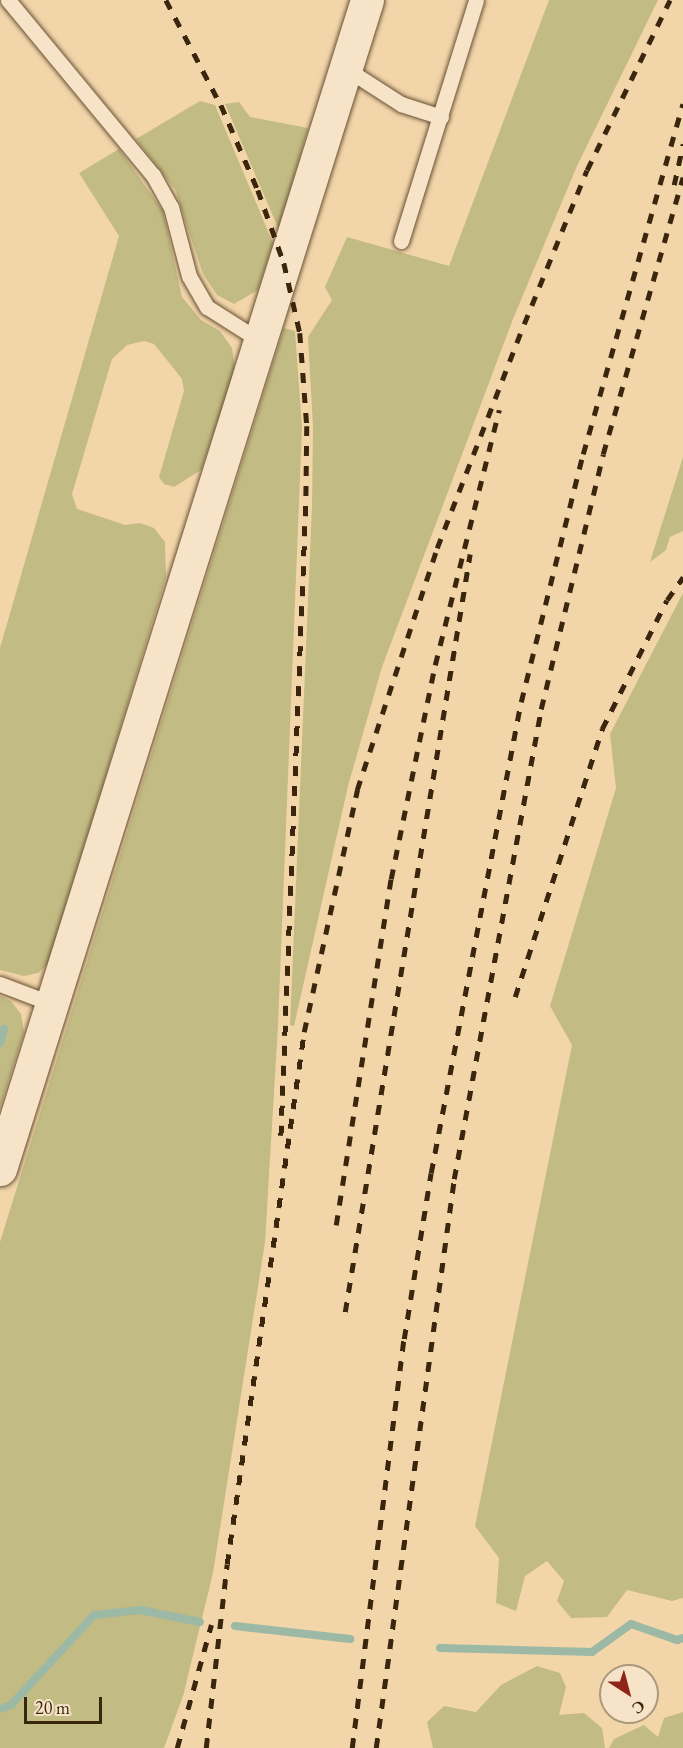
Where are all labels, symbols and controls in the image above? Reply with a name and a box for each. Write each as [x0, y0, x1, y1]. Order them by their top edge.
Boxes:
north arrow [599, 1664, 659, 1724]
scale bar [27, 1685, 105, 1723]
text: 20 m [35, 1696, 70, 1719]
text: С [628, 1696, 649, 1719]

